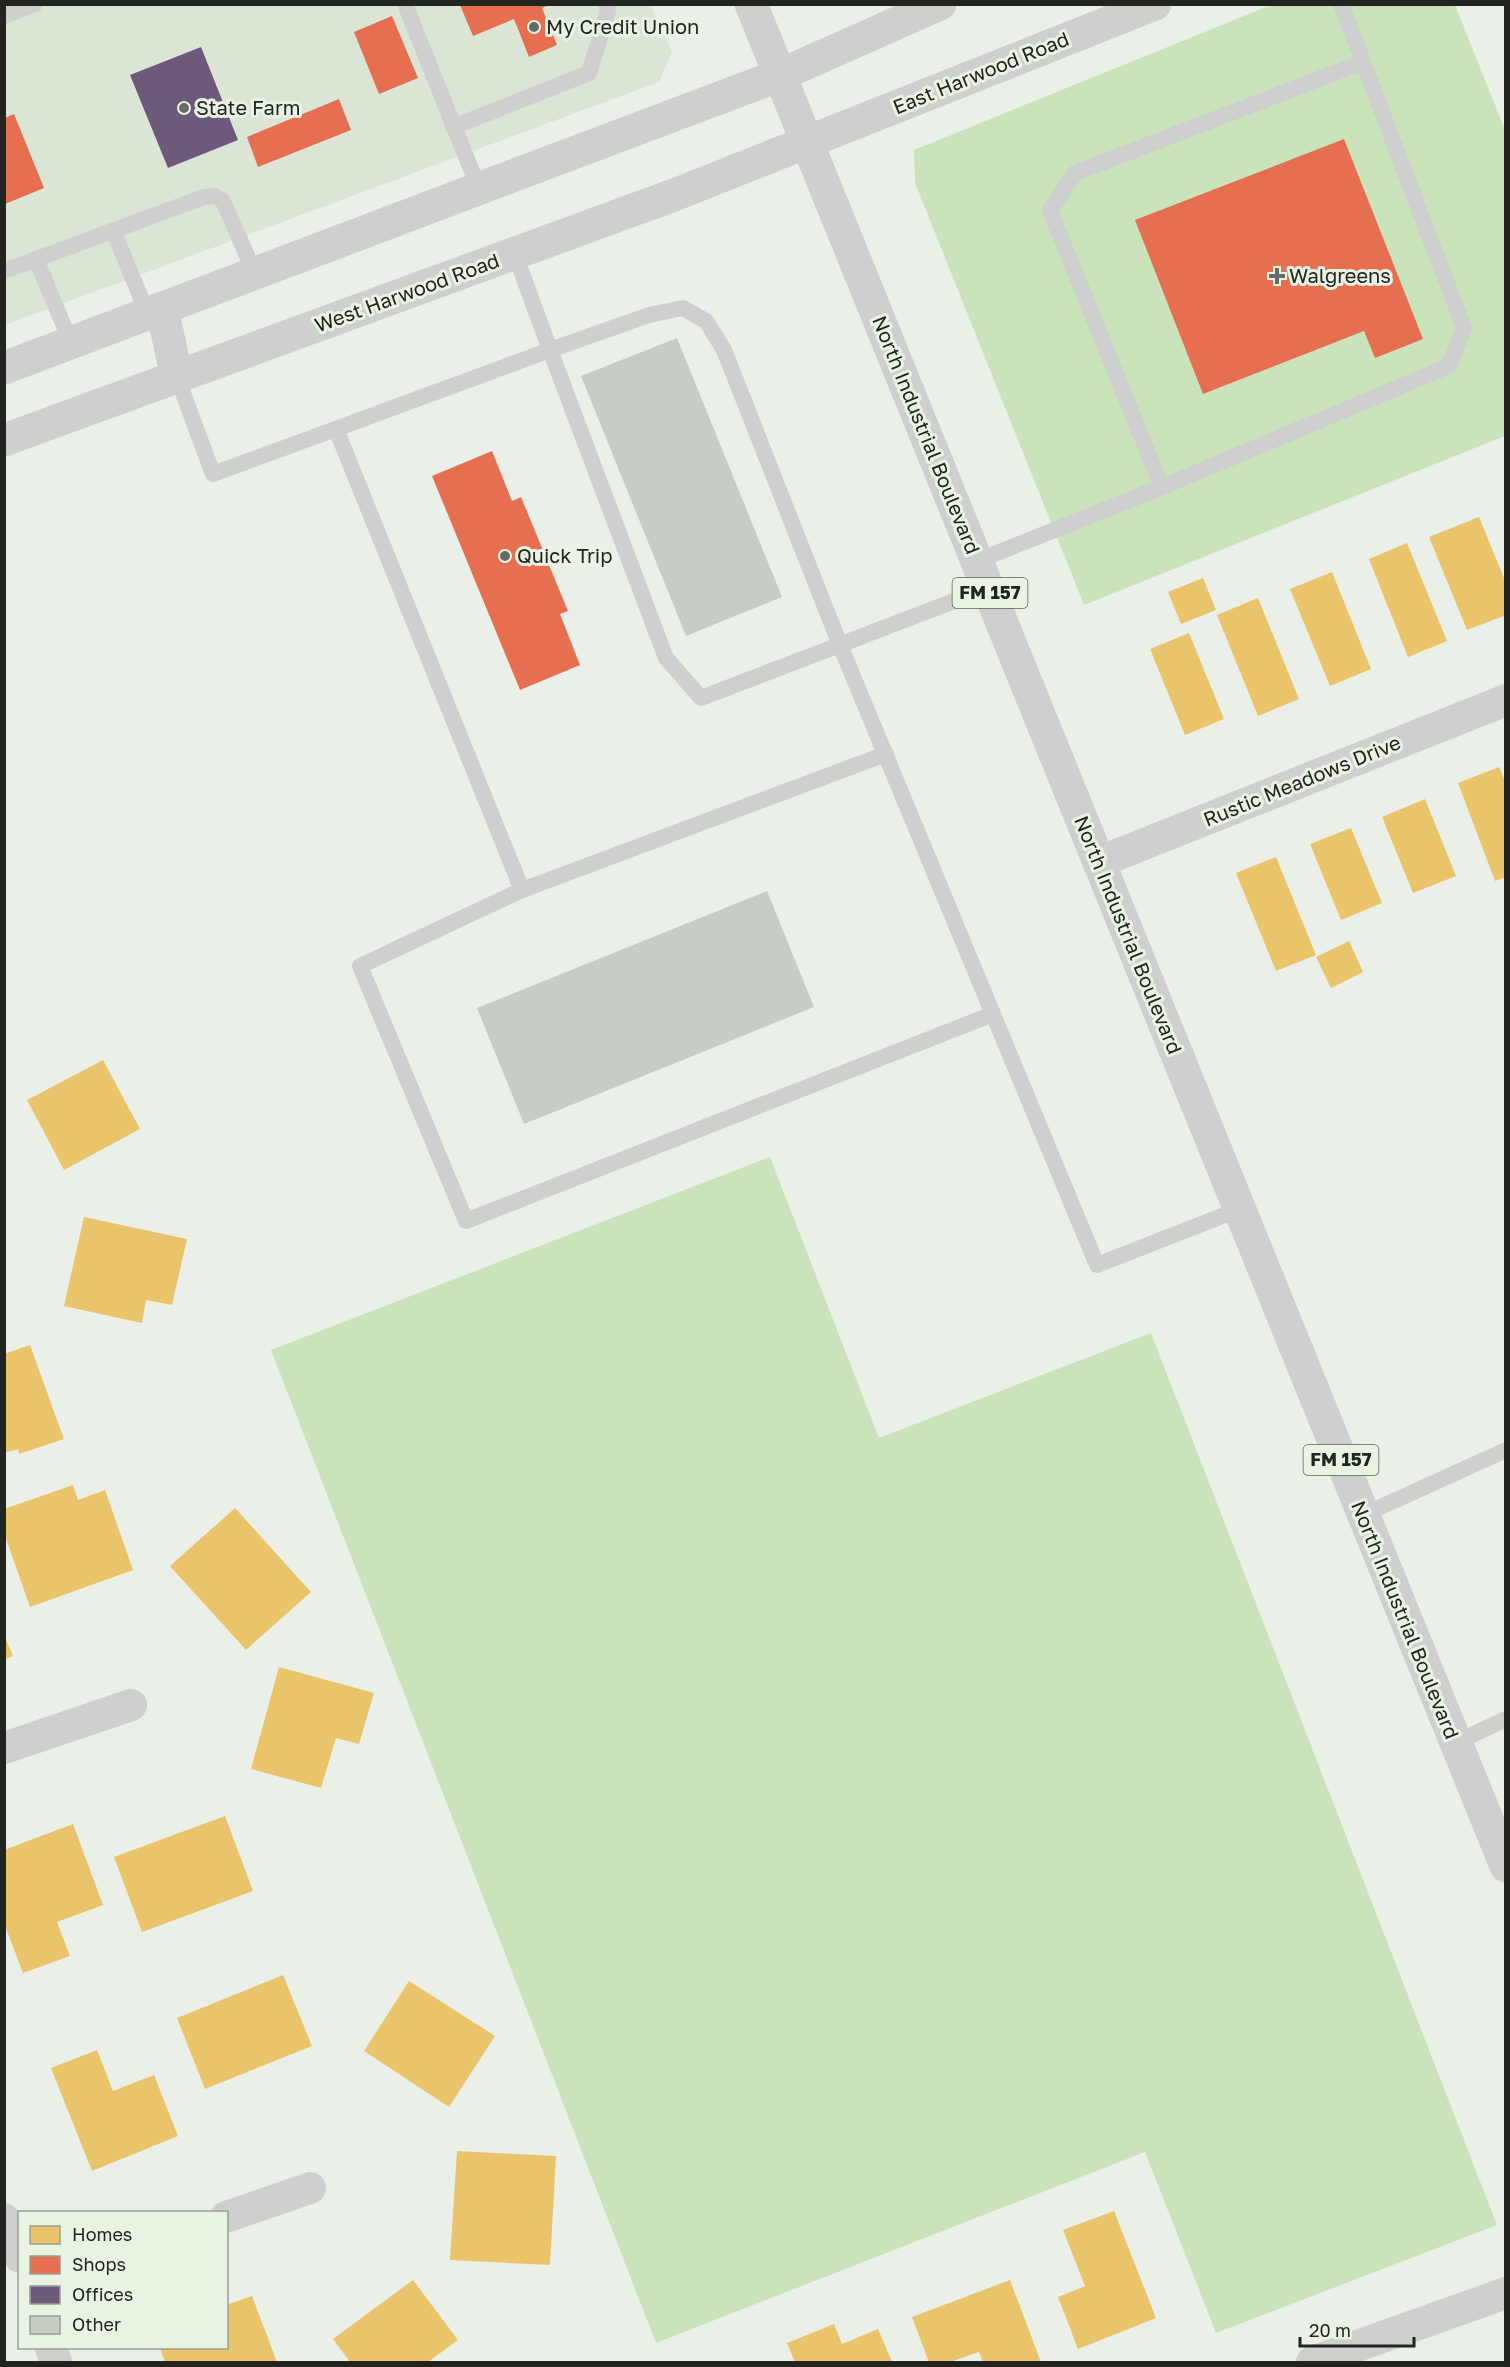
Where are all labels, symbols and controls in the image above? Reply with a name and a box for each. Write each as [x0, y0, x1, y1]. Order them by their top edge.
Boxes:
place label: My Credit Union [546, 14, 699, 38]
marker: My Credit Union [527, 20, 541, 34]
street label: East Harwood Road [889, 26, 1072, 118]
place label: State Farm [196, 95, 300, 119]
marker: State Farm [177, 101, 191, 115]
street label: West Harwood Road [311, 248, 502, 337]
place label: Walgreens [1289, 263, 1391, 287]
marker: Walgreens [1270, 269, 1284, 283]
street label: North Industrial Boulevard [868, 312, 986, 557]
place label: Quick Trip [517, 543, 613, 567]
marker: Quick Trip [498, 549, 512, 563]
road number: FM 157 [952, 578, 1028, 608]
street label: Rustic Meadows Drive [1199, 729, 1404, 831]
street label: North Industrial Boulevard [1070, 812, 1188, 1057]
road number: FM 157 [1304, 1445, 1378, 1475]
street label: North Industrial Boulevard [1347, 1497, 1465, 1742]
legend [18, 2211, 228, 2349]
text: Homes [72, 2223, 132, 2245]
text: Shops [72, 2253, 126, 2275]
text: Offices [72, 2283, 133, 2305]
scale bar [1300, 2310, 1414, 2348]
text: Other [72, 2313, 121, 2335]
text: 20 m [1309, 2319, 1351, 2341]

